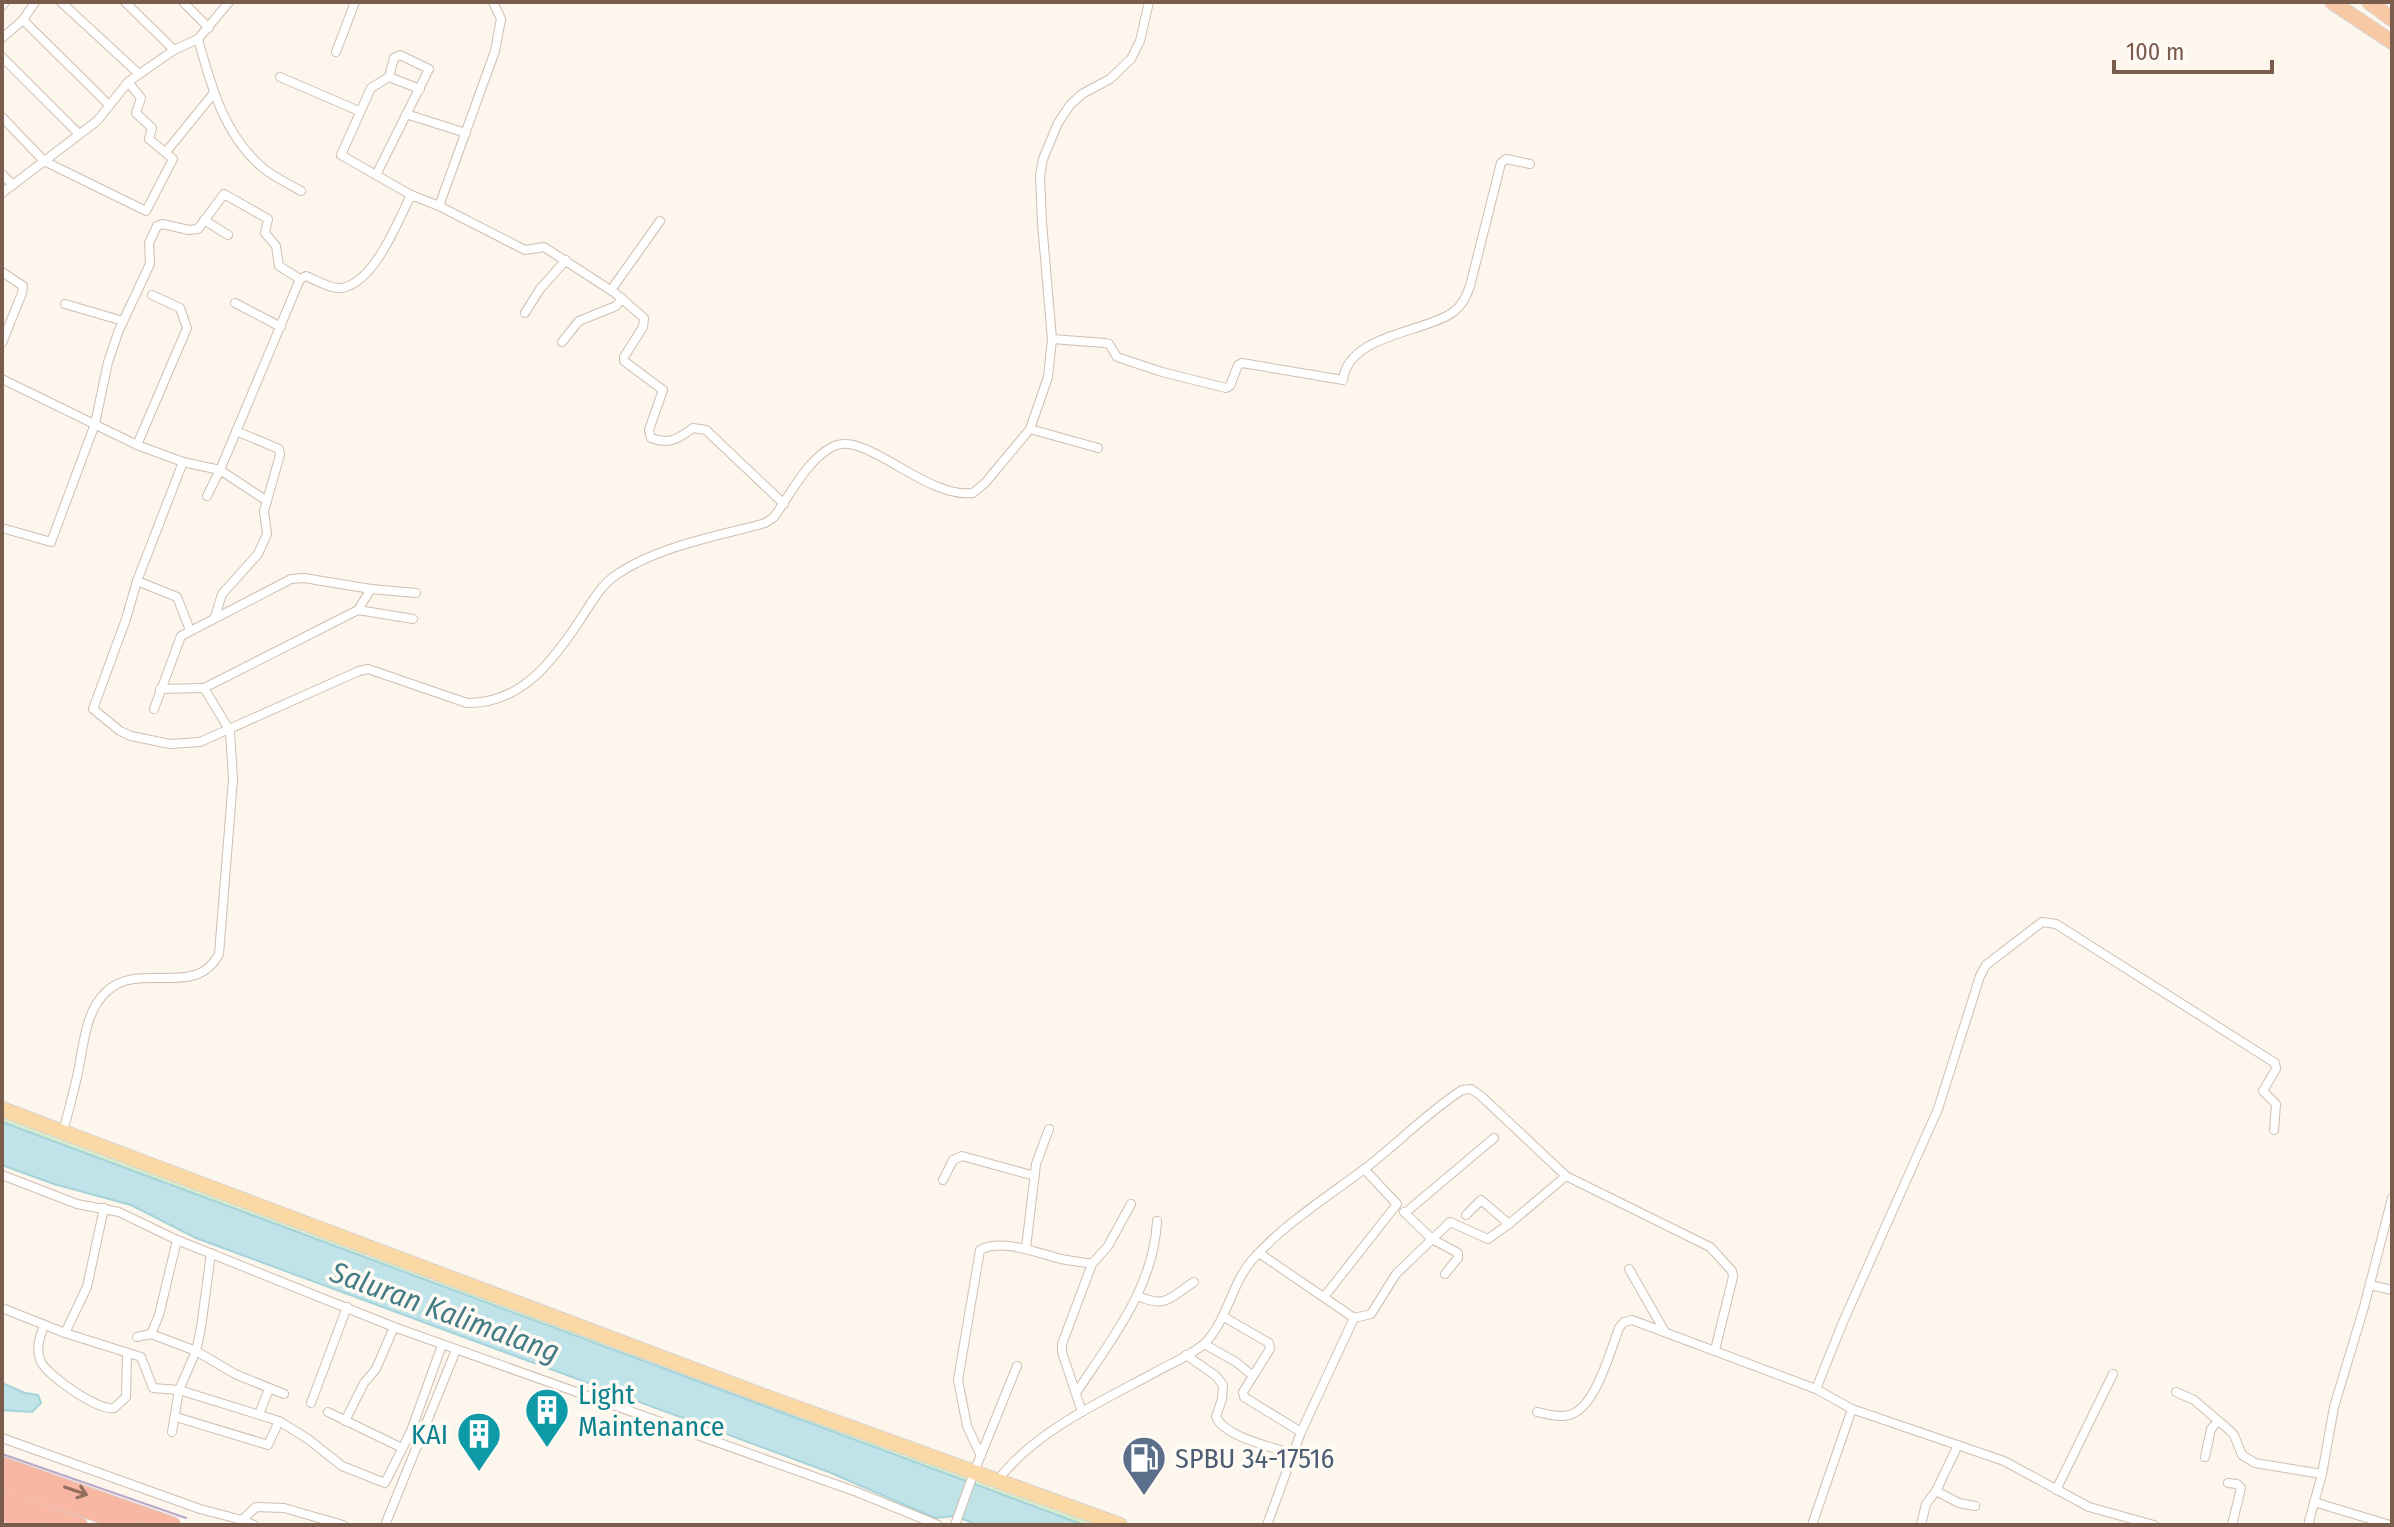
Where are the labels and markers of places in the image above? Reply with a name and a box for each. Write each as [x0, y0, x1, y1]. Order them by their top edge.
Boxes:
place label: Light Maintenance [578, 1378, 725, 1443]
building icon: Light Maintenance [523, 1386, 571, 1449]
building icon: KAI [455, 1410, 503, 1473]
place label: KAI [411, 1418, 448, 1451]
fuel station icon: SPBU 34-17516 [1120, 1434, 1168, 1497]
place label: SPBU 34-17516 [1175, 1442, 1334, 1475]

